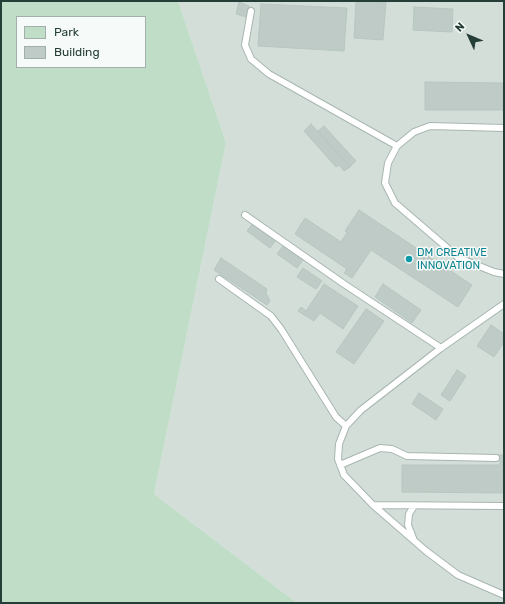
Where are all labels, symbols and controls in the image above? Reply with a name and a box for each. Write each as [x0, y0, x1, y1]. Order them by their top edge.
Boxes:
legend [16, 16, 146, 68]
north arrow [449, 16, 489, 56]
text: N [453, 20, 467, 35]
text: Park [54, 25, 79, 39]
text: Building [54, 45, 100, 59]
place label: DM CREATIVE INNOVATION [417, 246, 487, 272]
marker: DM CREATIVE INNOVATION [404, 254, 414, 264]

